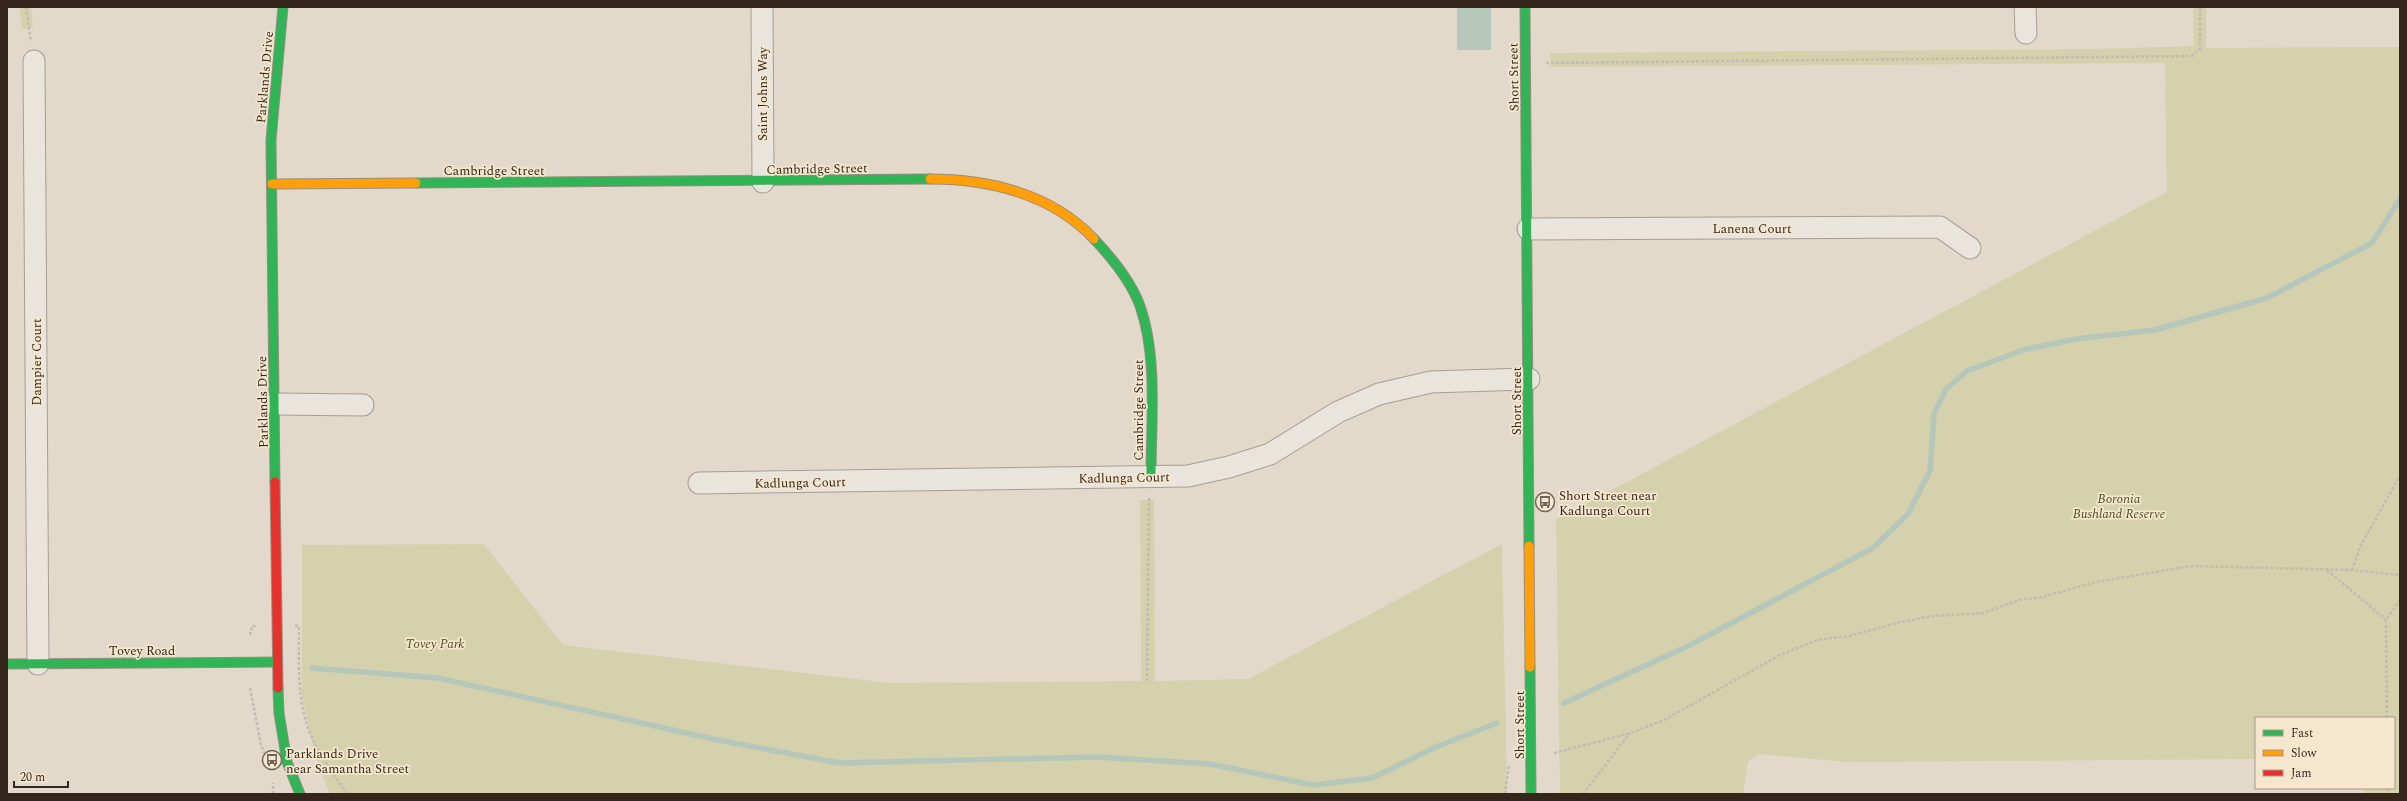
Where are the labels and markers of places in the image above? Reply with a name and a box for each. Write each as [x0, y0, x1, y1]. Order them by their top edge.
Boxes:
place label: Short Street near Kadlunga Court [1559, 486, 1656, 521]
bus stop icon: Short Street near Kadlunga Court [1534, 491, 1556, 513]
place label: Parklands Drive near Samantha Street [286, 744, 409, 779]
bus stop icon: Parklands Drive near Samantha Street [261, 749, 283, 771]

